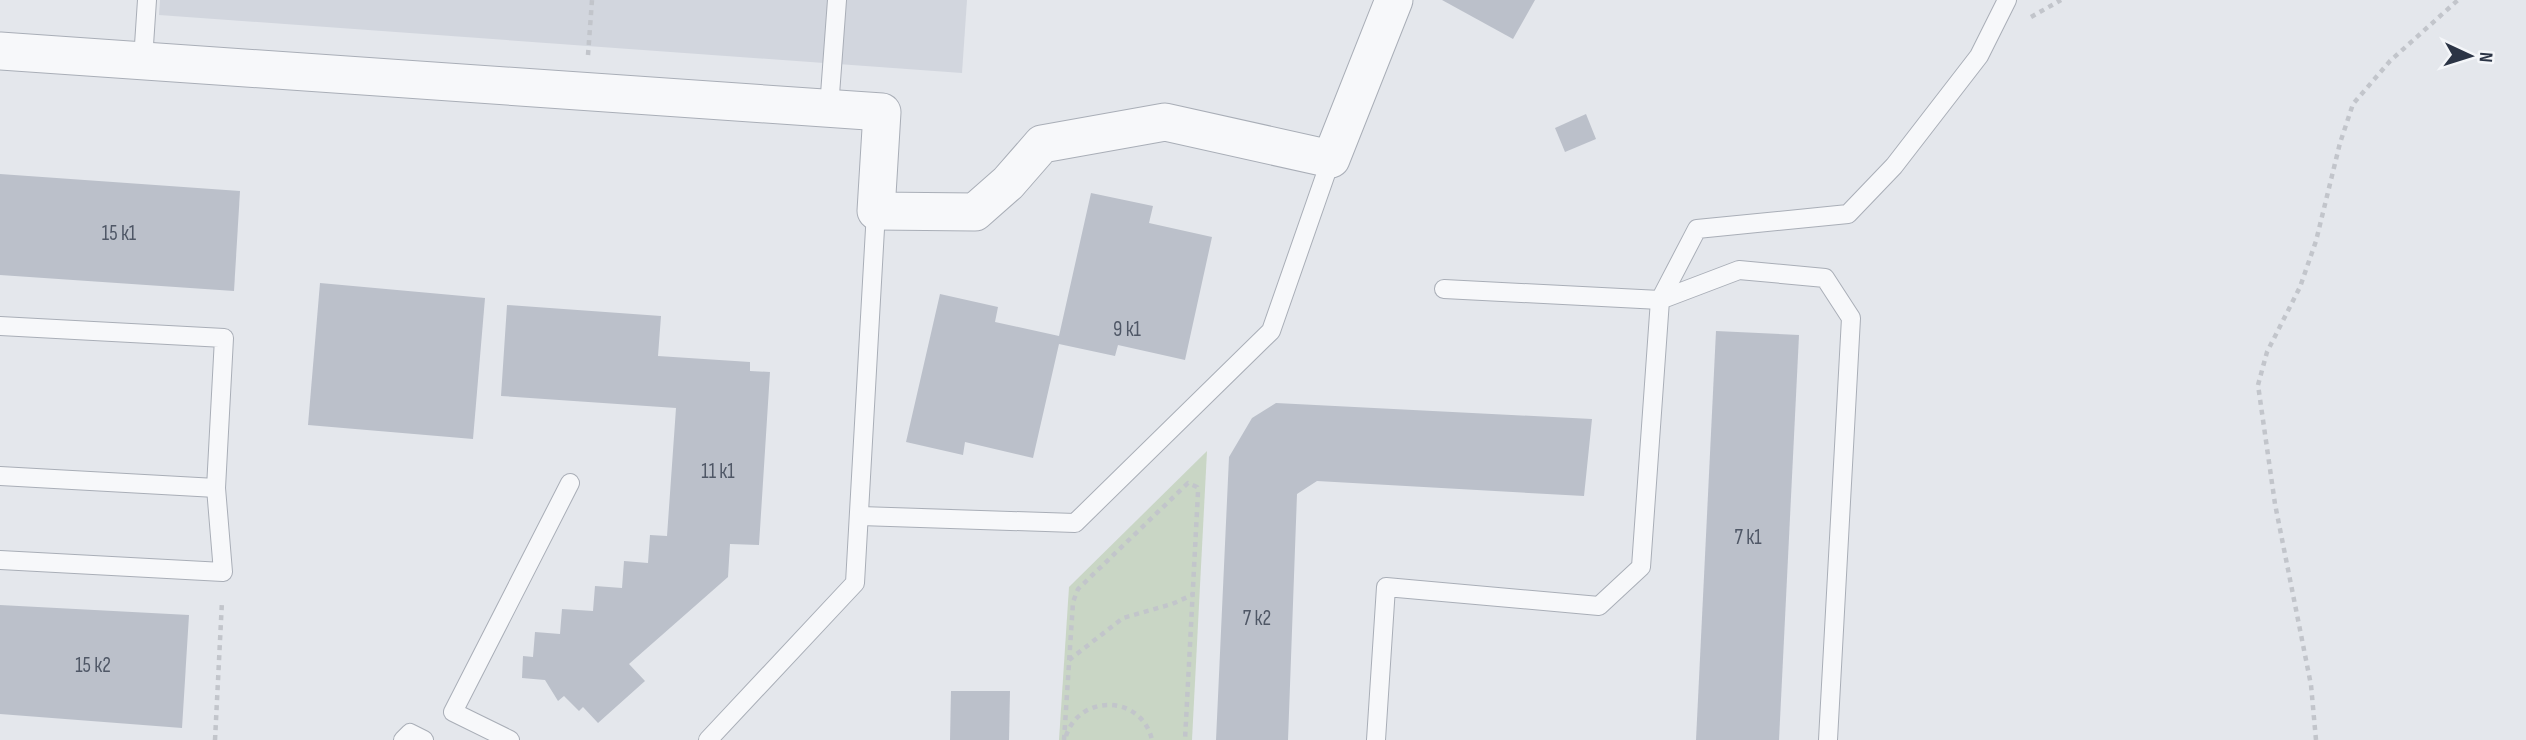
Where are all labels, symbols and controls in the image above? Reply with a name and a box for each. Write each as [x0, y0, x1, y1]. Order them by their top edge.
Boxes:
north arrow [2435, 21, 2505, 91]
text: N [2474, 51, 2497, 63]
house number: 15 к1 [102, 221, 137, 246]
house number: 9 к1 [1113, 317, 1142, 342]
house number: 11 к1 [701, 459, 735, 484]
house number: 7 к1 [1734, 525, 1762, 550]
house number: 7 к2 [1243, 606, 1271, 631]
house number: 15 к2 [75, 653, 111, 678]

